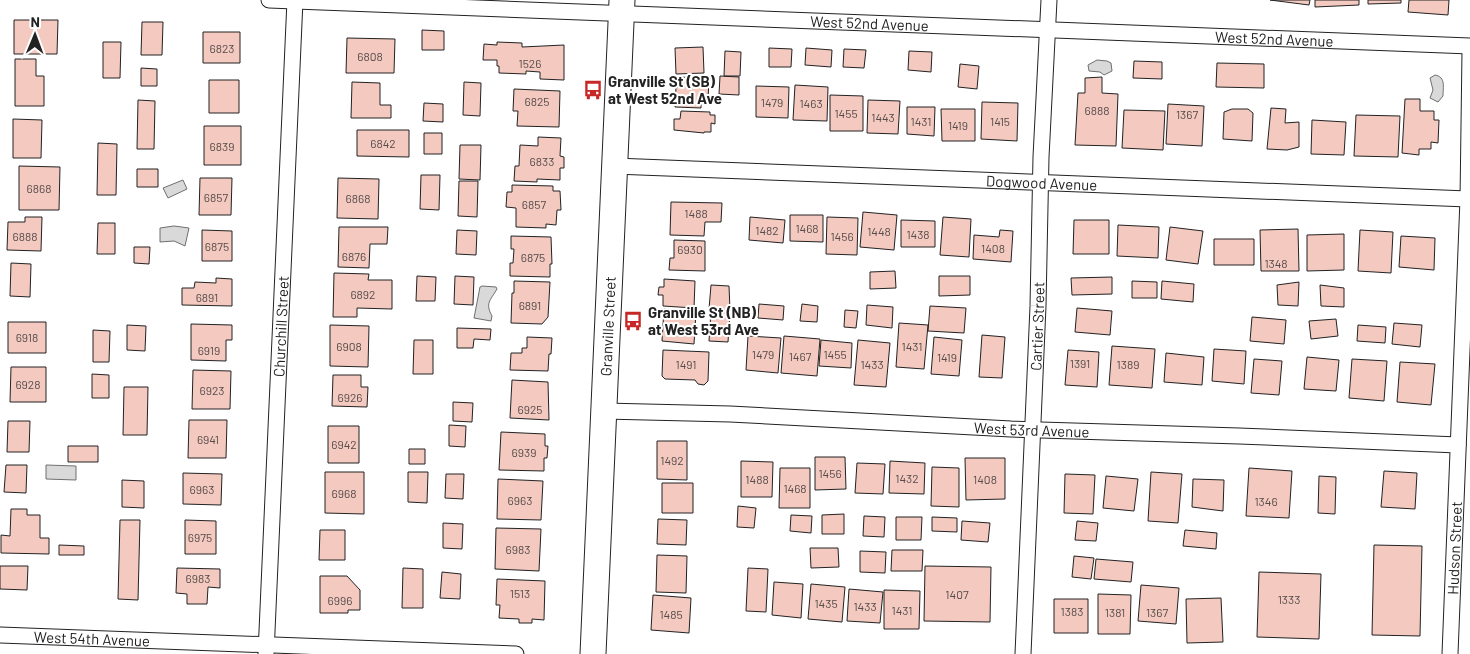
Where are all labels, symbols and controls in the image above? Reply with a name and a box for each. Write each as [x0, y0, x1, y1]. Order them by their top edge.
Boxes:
north arrow [10, 10, 60, 60]
street label: West 52nd Avenue [810, 12, 929, 34]
text: N [30, 13, 40, 30]
street label: West 52nd Avenue [1215, 27, 1334, 50]
house number: 6823 [210, 41, 234, 55]
house number: 6808 [357, 49, 383, 63]
house number: 1526 [519, 56, 541, 70]
place label: Granville St (SB) at West 52nd Ave [608, 72, 722, 107]
bus stop icon: Granville St (SB) at West 52nd Ave [582, 79, 604, 101]
house number: 6825 [524, 94, 550, 108]
house number: 1479 [761, 95, 783, 109]
house number: 1463 [799, 96, 823, 110]
house number: 6888 [1085, 103, 1109, 117]
house number: 1455 [834, 106, 858, 120]
house number: 1367 [1176, 107, 1198, 121]
house number: 1443 [871, 110, 895, 124]
house number: 1431 [910, 114, 932, 128]
house number: 1415 [990, 114, 1010, 128]
house number: 1419 [948, 118, 968, 132]
house number: 6842 [370, 136, 396, 150]
house number: 6839 [210, 139, 234, 153]
house number: 6833 [530, 154, 554, 168]
street label: Dogwood Avenue [986, 171, 1098, 194]
house number: 6868 [27, 181, 51, 195]
house number: 6857 [204, 190, 228, 204]
house number: 6868 [346, 191, 370, 205]
house number: 6857 [522, 197, 546, 211]
house number: 1488 [684, 206, 708, 220]
house number: 1468 [795, 221, 819, 235]
house number: 1482 [755, 223, 779, 237]
house number: 1448 [867, 224, 891, 238]
house number: 1438 [906, 227, 930, 241]
house number: 6888 [13, 229, 37, 243]
house number: 1456 [830, 229, 854, 243]
house number: 6875 [205, 239, 229, 253]
house number: 1408 [981, 241, 1005, 255]
house number: 6930 [677, 242, 703, 256]
house number: 6876 [342, 249, 366, 263]
house number: 6875 [521, 250, 545, 264]
house number: 1348 [1264, 256, 1288, 270]
street label: Churchill Street [269, 275, 292, 377]
street label: Granville Street [596, 276, 619, 377]
street label: Cartier Street [1026, 282, 1047, 371]
house number: 6892 [350, 287, 376, 301]
house number: 6891 [196, 290, 218, 304]
house number: 6891 [519, 298, 541, 312]
place label: Granville St (NB) at West 53rd Ave [648, 303, 759, 338]
bus stop icon: Granville St (NB) at West 53rd Ave [622, 310, 644, 332]
house number: 6918 [16, 330, 38, 344]
house number: 6908 [336, 339, 362, 353]
house number: 1431 [901, 339, 923, 353]
house number: 6919 [198, 343, 220, 357]
house number: 1479 [752, 347, 774, 361]
house number: 1455 [823, 347, 847, 361]
house number: 1467 [789, 349, 812, 363]
house number: 1419 [937, 350, 957, 364]
house number: 1391 [1070, 356, 1090, 370]
house number: 1491 [675, 357, 697, 371]
house number: 1433 [860, 357, 884, 371]
house number: 1389 [1117, 357, 1139, 371]
house number: 6928 [15, 377, 41, 391]
house number: 6923 [200, 383, 224, 397]
house number: 6926 [337, 390, 363, 404]
house number: 6925 [517, 402, 543, 416]
street label: West 53rd Avenue [973, 418, 1090, 440]
house number: 6941 [197, 432, 219, 446]
house number: 6942 [331, 437, 357, 451]
house number: 6939 [512, 445, 536, 459]
house number: 1492 [660, 453, 684, 467]
house number: 1456 [818, 466, 842, 480]
house number: 1432 [895, 471, 919, 485]
house number: 1488 [745, 472, 769, 486]
house number: 1408 [973, 472, 997, 486]
house number: 1468 [783, 481, 807, 495]
house number: 6963 [190, 482, 214, 496]
house number: 6968 [332, 486, 356, 500]
house number: 6963 [508, 493, 532, 507]
house number: 1346 [1254, 494, 1278, 508]
street label: Hudson Street [1443, 501, 1465, 595]
house number: 6975 [188, 530, 212, 544]
house number: 6983 [506, 542, 530, 556]
house number: 6983 [186, 571, 210, 585]
house number: 1513 [510, 586, 530, 600]
house number: 1407 [945, 587, 969, 601]
house number: 1333 [1278, 592, 1300, 606]
house number: 6996 [328, 593, 352, 607]
house number: 1435 [814, 596, 838, 610]
house number: 1433 [853, 599, 877, 613]
house number: 1431 [891, 603, 913, 617]
house number: 1383 [1061, 604, 1083, 618]
house number: 1381 [1105, 605, 1125, 619]
house number: 1367 [1146, 605, 1168, 619]
house number: 1485 [659, 607, 683, 621]
street label: West 54th Avenue [34, 627, 150, 650]

